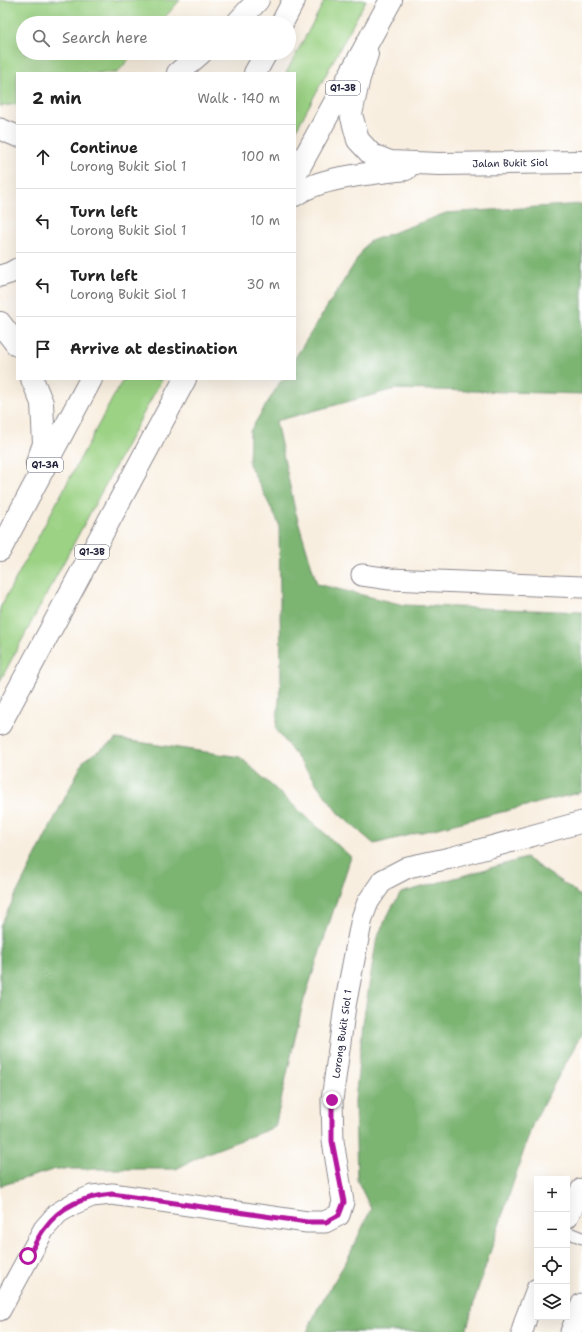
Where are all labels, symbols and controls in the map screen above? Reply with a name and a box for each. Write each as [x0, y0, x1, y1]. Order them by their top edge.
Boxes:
search box [16, 16, 296, 60]
icon: search [30, 27, 52, 49]
text: Search here [62, 28, 148, 48]
road number: Q1-3B [326, 81, 360, 95]
text: 2 min [32, 87, 82, 109]
text: Walk · 140 m [197, 90, 280, 107]
text: Continue [70, 138, 138, 158]
icon: ahead [32, 146, 54, 168]
text: 100 m [241, 148, 280, 165]
street label: Jalan Bukit Siol [472, 156, 548, 170]
text: Lorong Bukit Siol 1 [70, 158, 186, 175]
text: Turn left [70, 202, 138, 222]
icon: left [32, 210, 54, 232]
text: 10 m [250, 212, 280, 229]
text: Lorong Bukit Siol 1 [70, 222, 186, 239]
text: Turn left [70, 266, 138, 286]
icon: left [32, 274, 54, 296]
text: 30 m [246, 276, 280, 293]
text: Lorong Bukit Siol 1 [70, 286, 186, 303]
icon: arrive [32, 338, 54, 360]
text: Arrive at destination [70, 339, 238, 359]
road number: Q1-3A [27, 458, 63, 472]
road number: Q1-3B [75, 545, 109, 559]
street label: Lorong Bukit Siol 1 [329, 989, 355, 1079]
route end [323, 1091, 341, 1109]
map controls [534, 1176, 570, 1320]
button: + [534, 1176, 570, 1212]
button: − [534, 1212, 570, 1248]
route start [19, 1247, 37, 1265]
button: locate [534, 1248, 570, 1284]
button: layers [534, 1284, 570, 1320]

